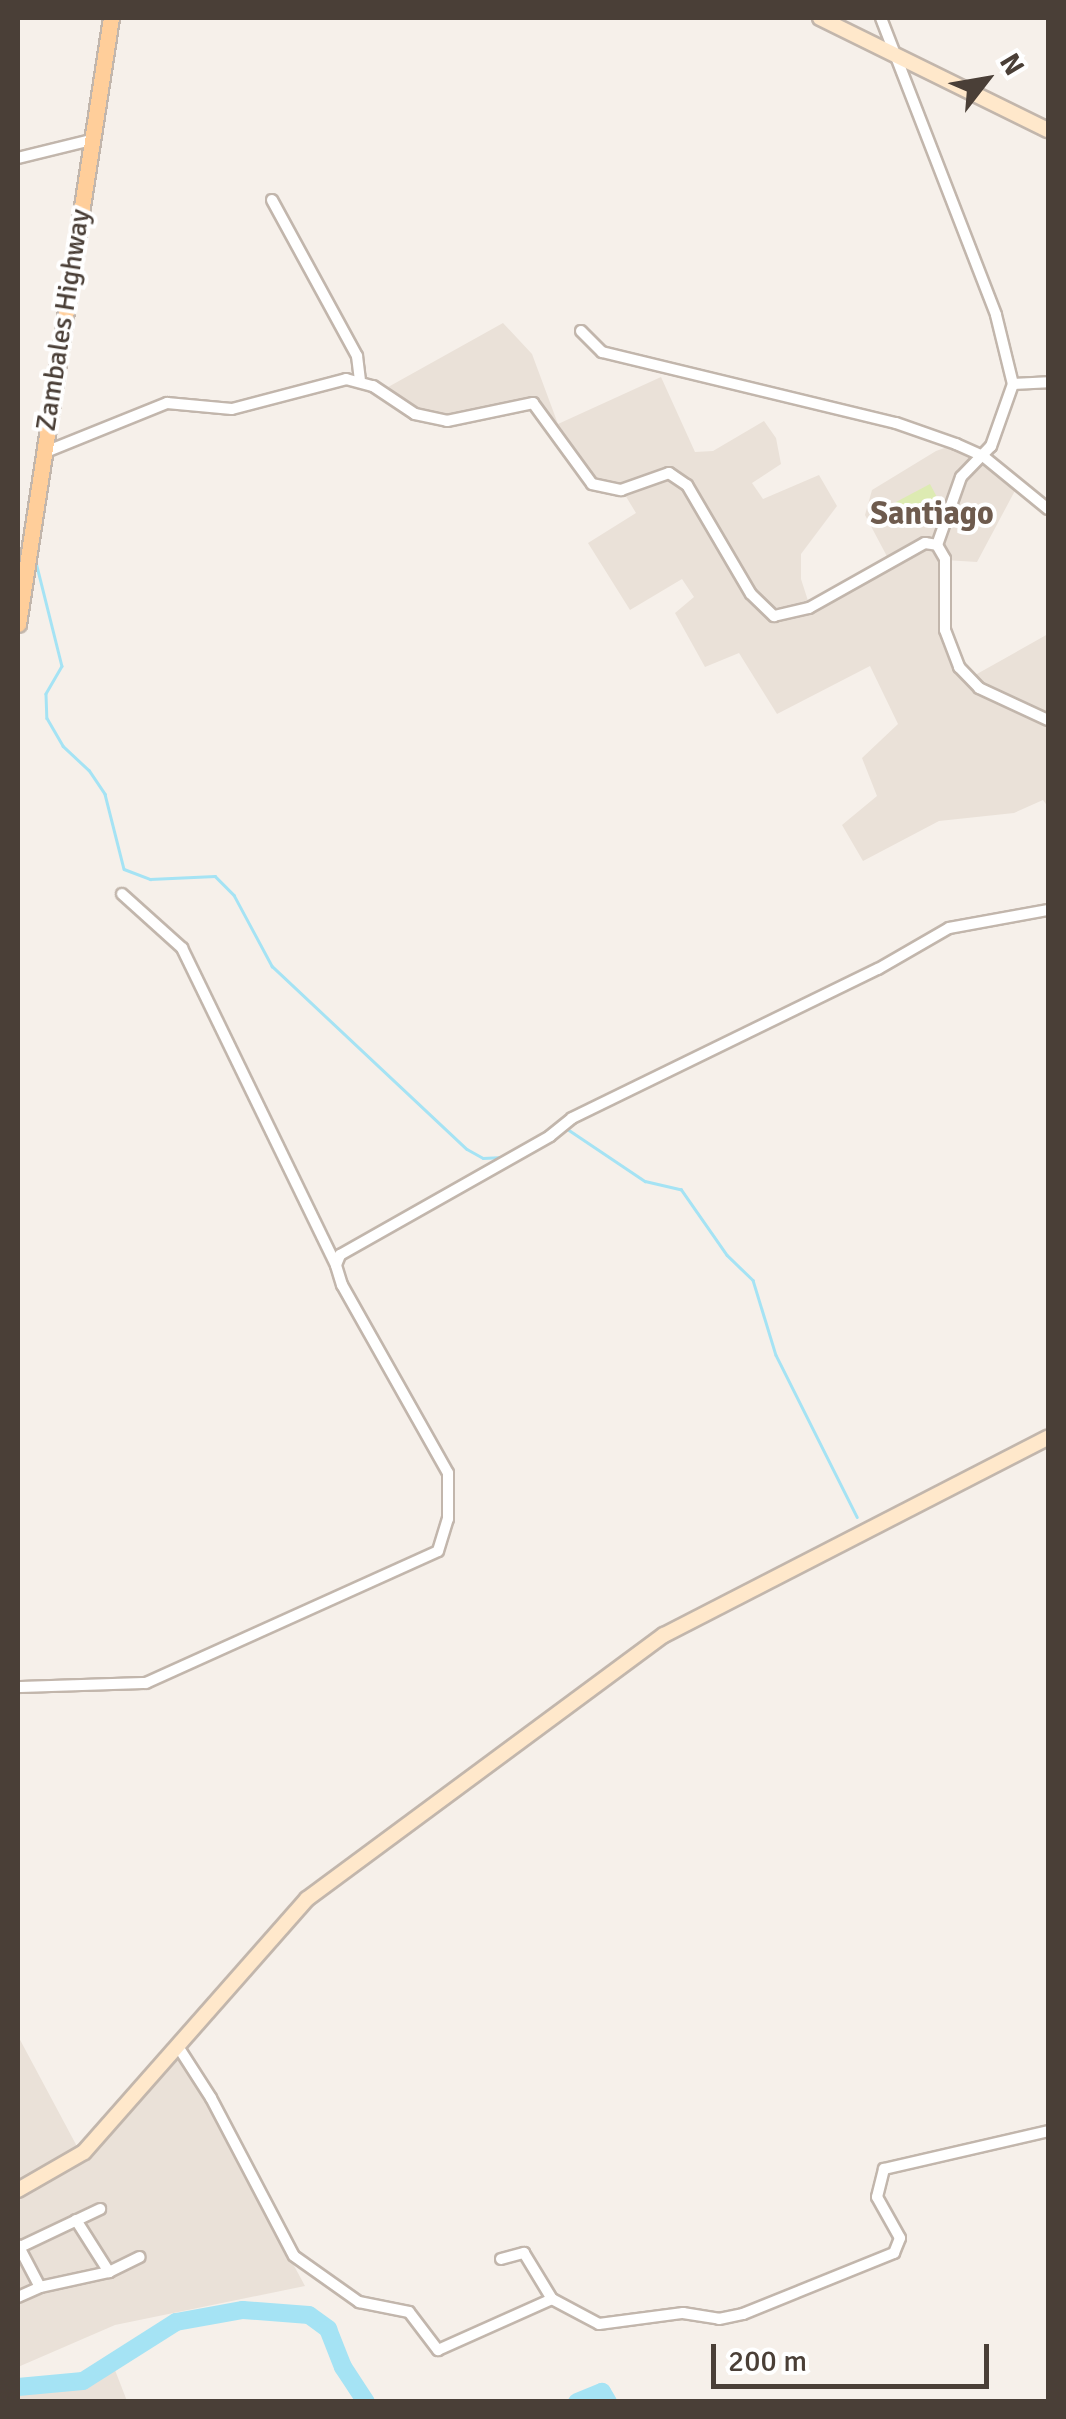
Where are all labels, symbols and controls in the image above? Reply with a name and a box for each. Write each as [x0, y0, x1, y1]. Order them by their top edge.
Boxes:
north arrow [936, 30, 1036, 130]
text: N [992, 47, 1031, 82]
street label: Zambales Highway [29, 207, 97, 433]
district label: Santiago [870, 495, 994, 533]
scale bar [716, 2324, 994, 2386]
text: 200 m [728, 2343, 807, 2380]

